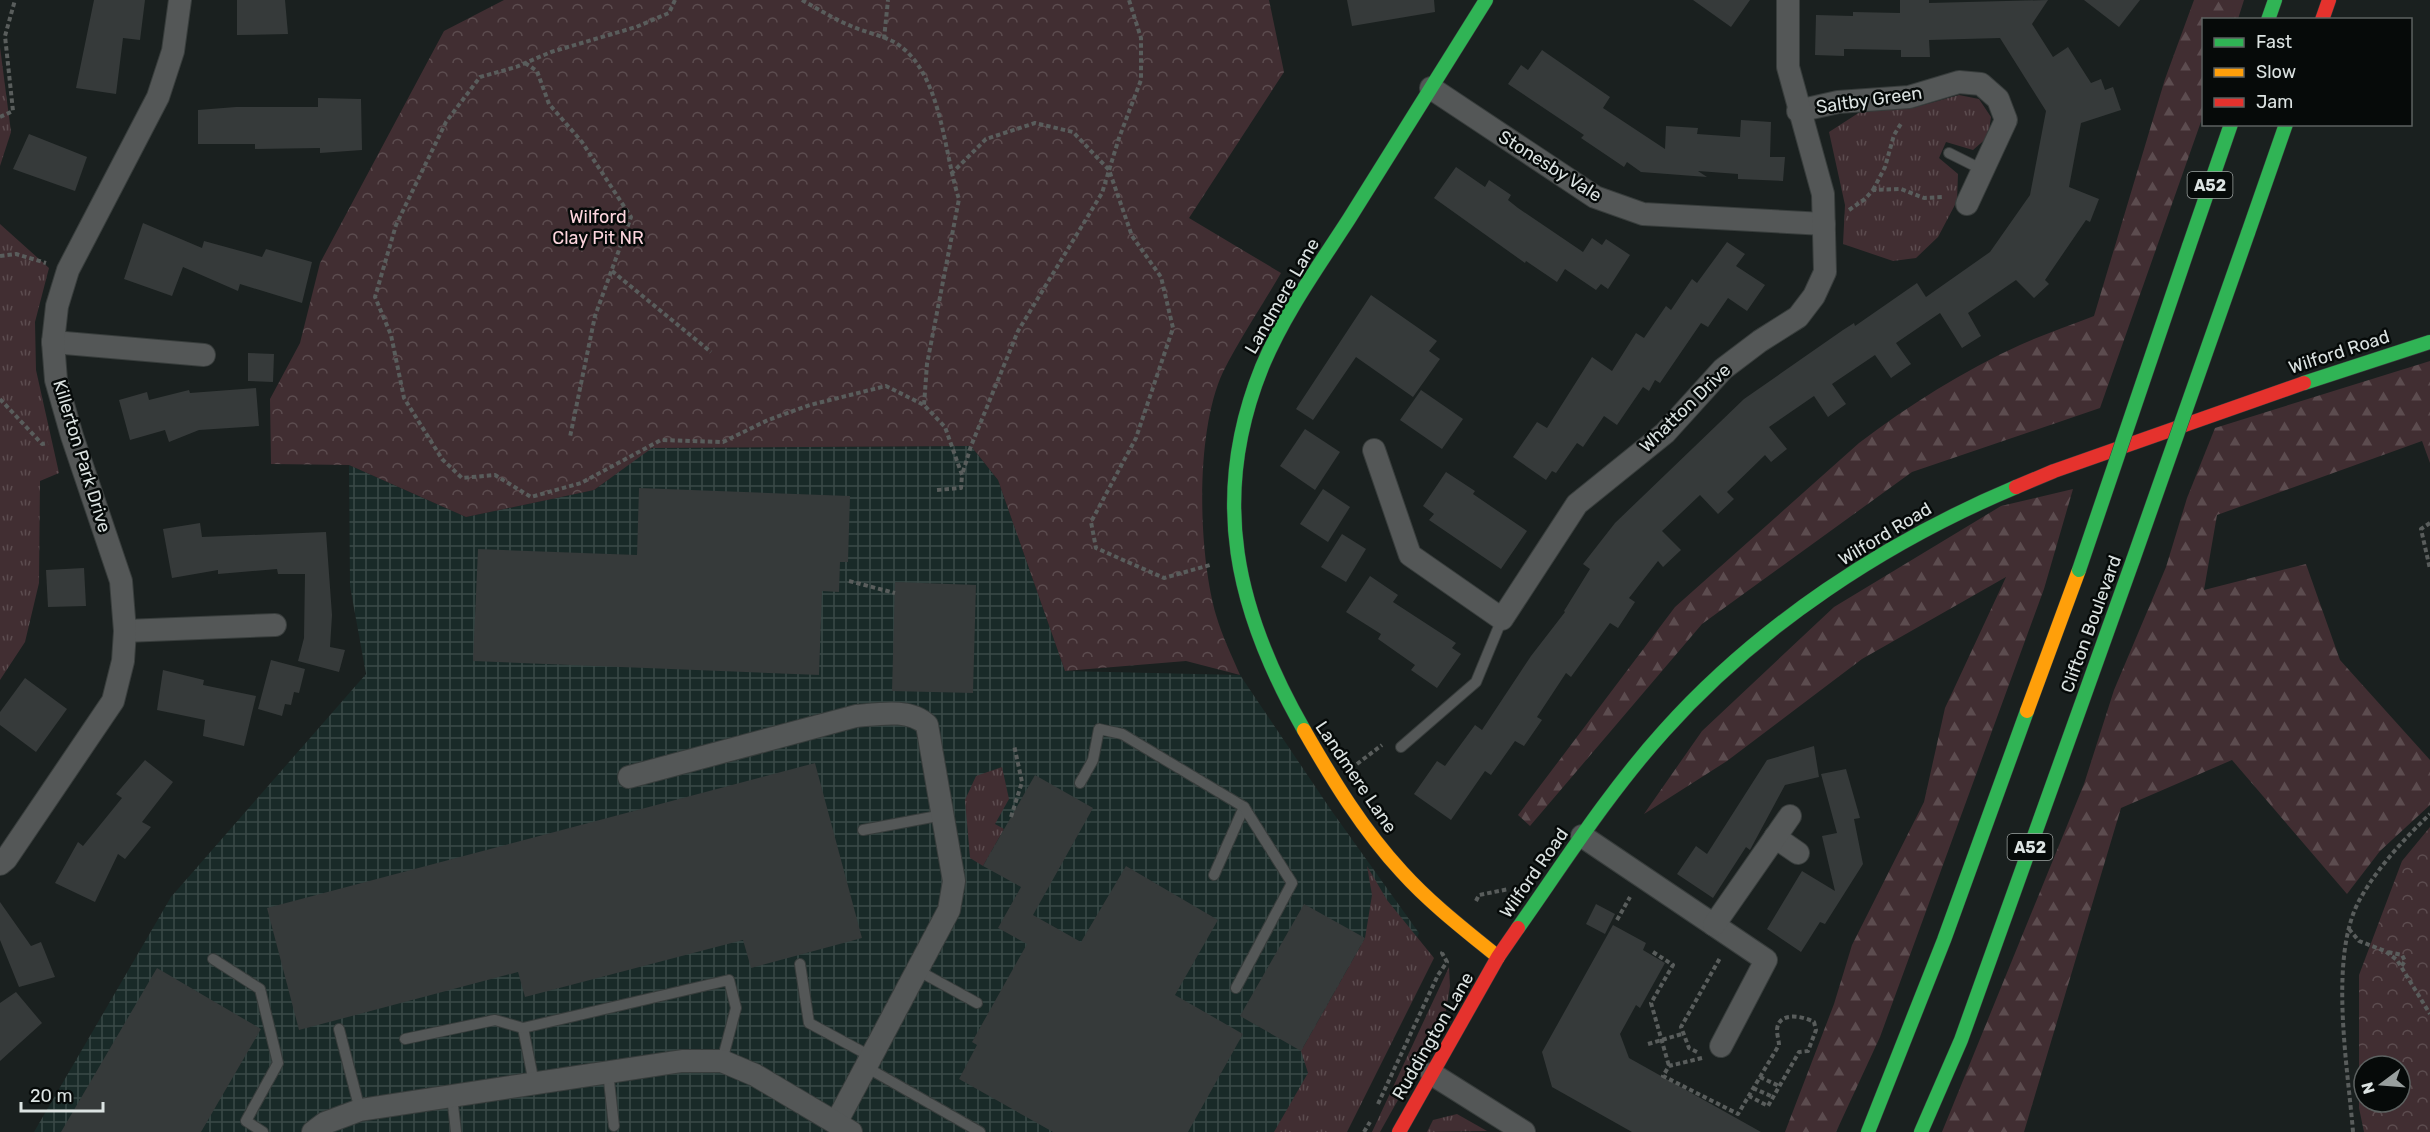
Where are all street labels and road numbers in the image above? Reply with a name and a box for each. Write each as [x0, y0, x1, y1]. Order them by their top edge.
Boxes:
street label: Saltby Green [1815, 82, 1923, 118]
street label: Stonesby Vale [1494, 126, 1606, 206]
road number: A52 [2188, 172, 2232, 198]
street label: Landmere Lane [1240, 234, 1324, 358]
street label: Wilford Road [2286, 325, 2392, 379]
street label: Whatton Drive [1635, 359, 1735, 457]
street label: Killerton Park Drive [48, 377, 116, 535]
street label: Wilford Road [1834, 498, 1936, 570]
street label: Clifton Boulevard [2056, 552, 2126, 696]
street label: Landmere Lane [1311, 717, 1401, 837]
street label: Wilford Road [1495, 824, 1573, 922]
road number: A52 [2008, 834, 2052, 860]
street label: Ruddington Lane [1388, 968, 1478, 1104]

